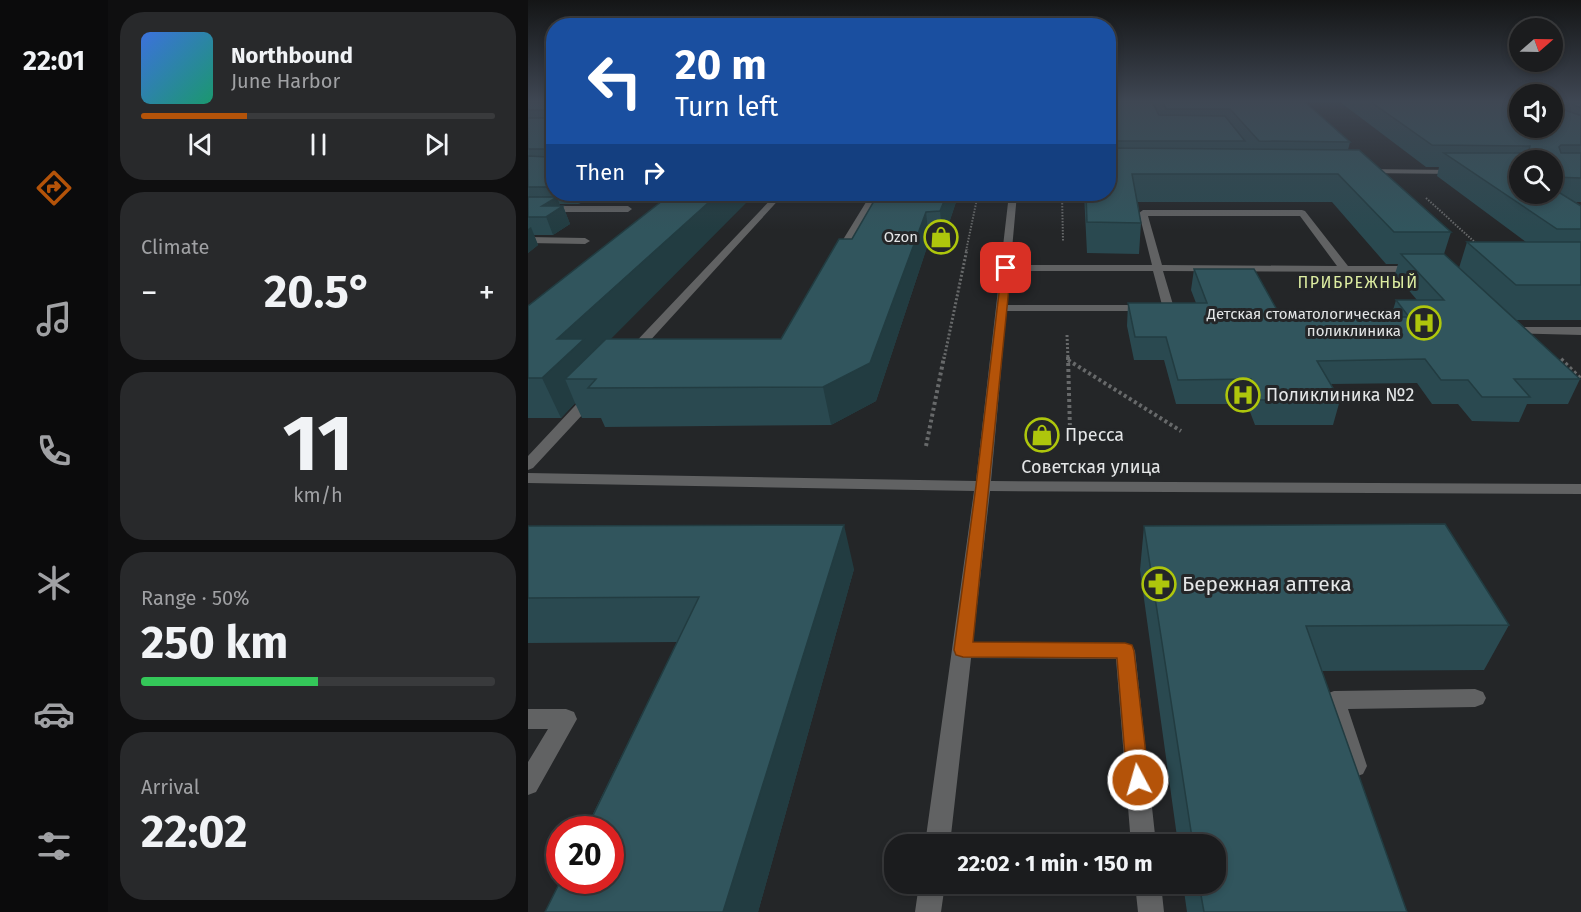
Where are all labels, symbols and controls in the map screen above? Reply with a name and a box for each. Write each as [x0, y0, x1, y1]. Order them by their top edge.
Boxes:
north arrow [1509, 18, 1563, 72]
map controls [1509, 18, 1563, 204]
text: 20 m [675, 40, 767, 90]
text: Northbound [231, 42, 353, 69]
icon: left [576, 42, 654, 120]
text: 22:01 [23, 45, 85, 77]
text: June Harbor [231, 69, 340, 93]
button: sound [1509, 84, 1563, 138]
text: Turn left [675, 91, 778, 123]
icon: previous [184, 128, 217, 161]
icon: pause [302, 128, 335, 161]
icon: next [420, 128, 453, 161]
button: search [1509, 150, 1563, 204]
icon: right [637, 156, 670, 189]
text: Then [576, 159, 625, 186]
icon: directions [33, 167, 75, 209]
shop icon: Ozon [923, 219, 959, 255]
place label: Ozon [884, 228, 918, 246]
text: Climate [141, 235, 209, 259]
pin [980, 242, 1031, 293]
icon: arrive [989, 251, 1022, 284]
text: 20.5° [264, 265, 372, 319]
text: − [141, 273, 158, 313]
text: + [479, 273, 495, 313]
district label: ПРИБРЕЖНЫЙ [1297, 273, 1419, 292]
icon: music [33, 298, 75, 340]
place label: Детская стоматологическая поликлиника [1206, 305, 1401, 340]
hospital icon: Детская стоматологическая поликлиника [1406, 305, 1442, 341]
hospital icon: Поликлиника №2 [1225, 377, 1261, 413]
place label: Поликлиника №2 [1266, 384, 1414, 406]
text: 11 [283, 397, 353, 491]
shop icon: Пресса [1024, 417, 1060, 453]
place label: Пресса [1065, 424, 1124, 446]
icon: phone [33, 430, 75, 472]
street label: Советская улица [1021, 456, 1161, 478]
text: km/h [293, 483, 343, 507]
icon: climate [33, 562, 75, 604]
pharmacy icon: Бережная аптека [1141, 566, 1177, 602]
place label: Бережная аптека [1182, 571, 1352, 597]
text: Range · 50% [141, 586, 250, 610]
text: 250 km [141, 616, 288, 670]
icon: car [33, 693, 75, 735]
position arrow [1106, 748, 1170, 812]
text: Arrival [141, 775, 200, 799]
text: 22:02 [141, 805, 247, 859]
speed limit sign: 20 [546, 816, 624, 894]
icon: filters [33, 825, 75, 867]
text: 22:02 · 1 min · 150 m [957, 850, 1153, 877]

